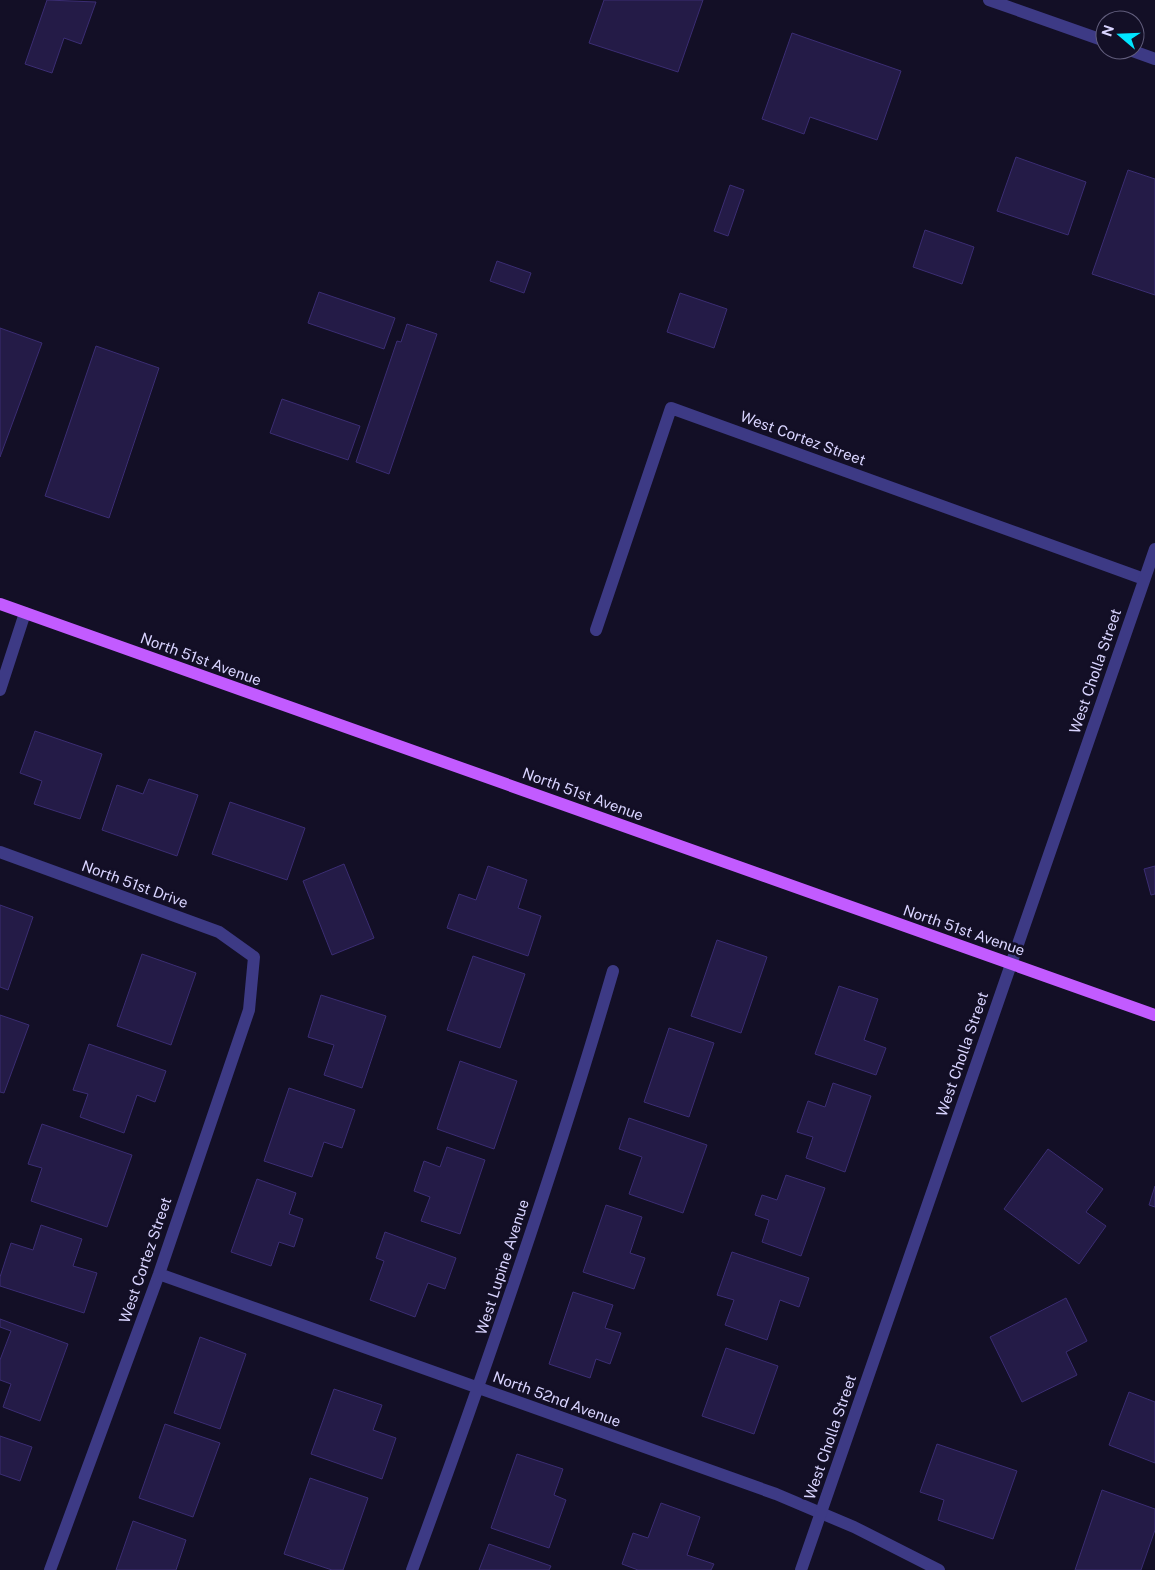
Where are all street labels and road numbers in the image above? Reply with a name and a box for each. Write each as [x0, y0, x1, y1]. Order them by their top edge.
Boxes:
street label: West Cortez Street [738, 407, 868, 469]
street label: West Cholla Street [1066, 606, 1124, 736]
street label: North 51st Avenue [138, 629, 264, 689]
street label: North 51st Avenue [520, 764, 646, 824]
street label: North 51st Drive [79, 857, 191, 911]
street label: North 51st Avenue [901, 901, 1027, 959]
street label: West Cholla Street [933, 989, 991, 1119]
street label: West Cortez Street [115, 1195, 175, 1325]
street label: West Lupine Avenue [472, 1197, 532, 1337]
street label: North 52nd Avenue [491, 1368, 623, 1430]
street label: West Cholla Street [801, 1372, 859, 1502]

